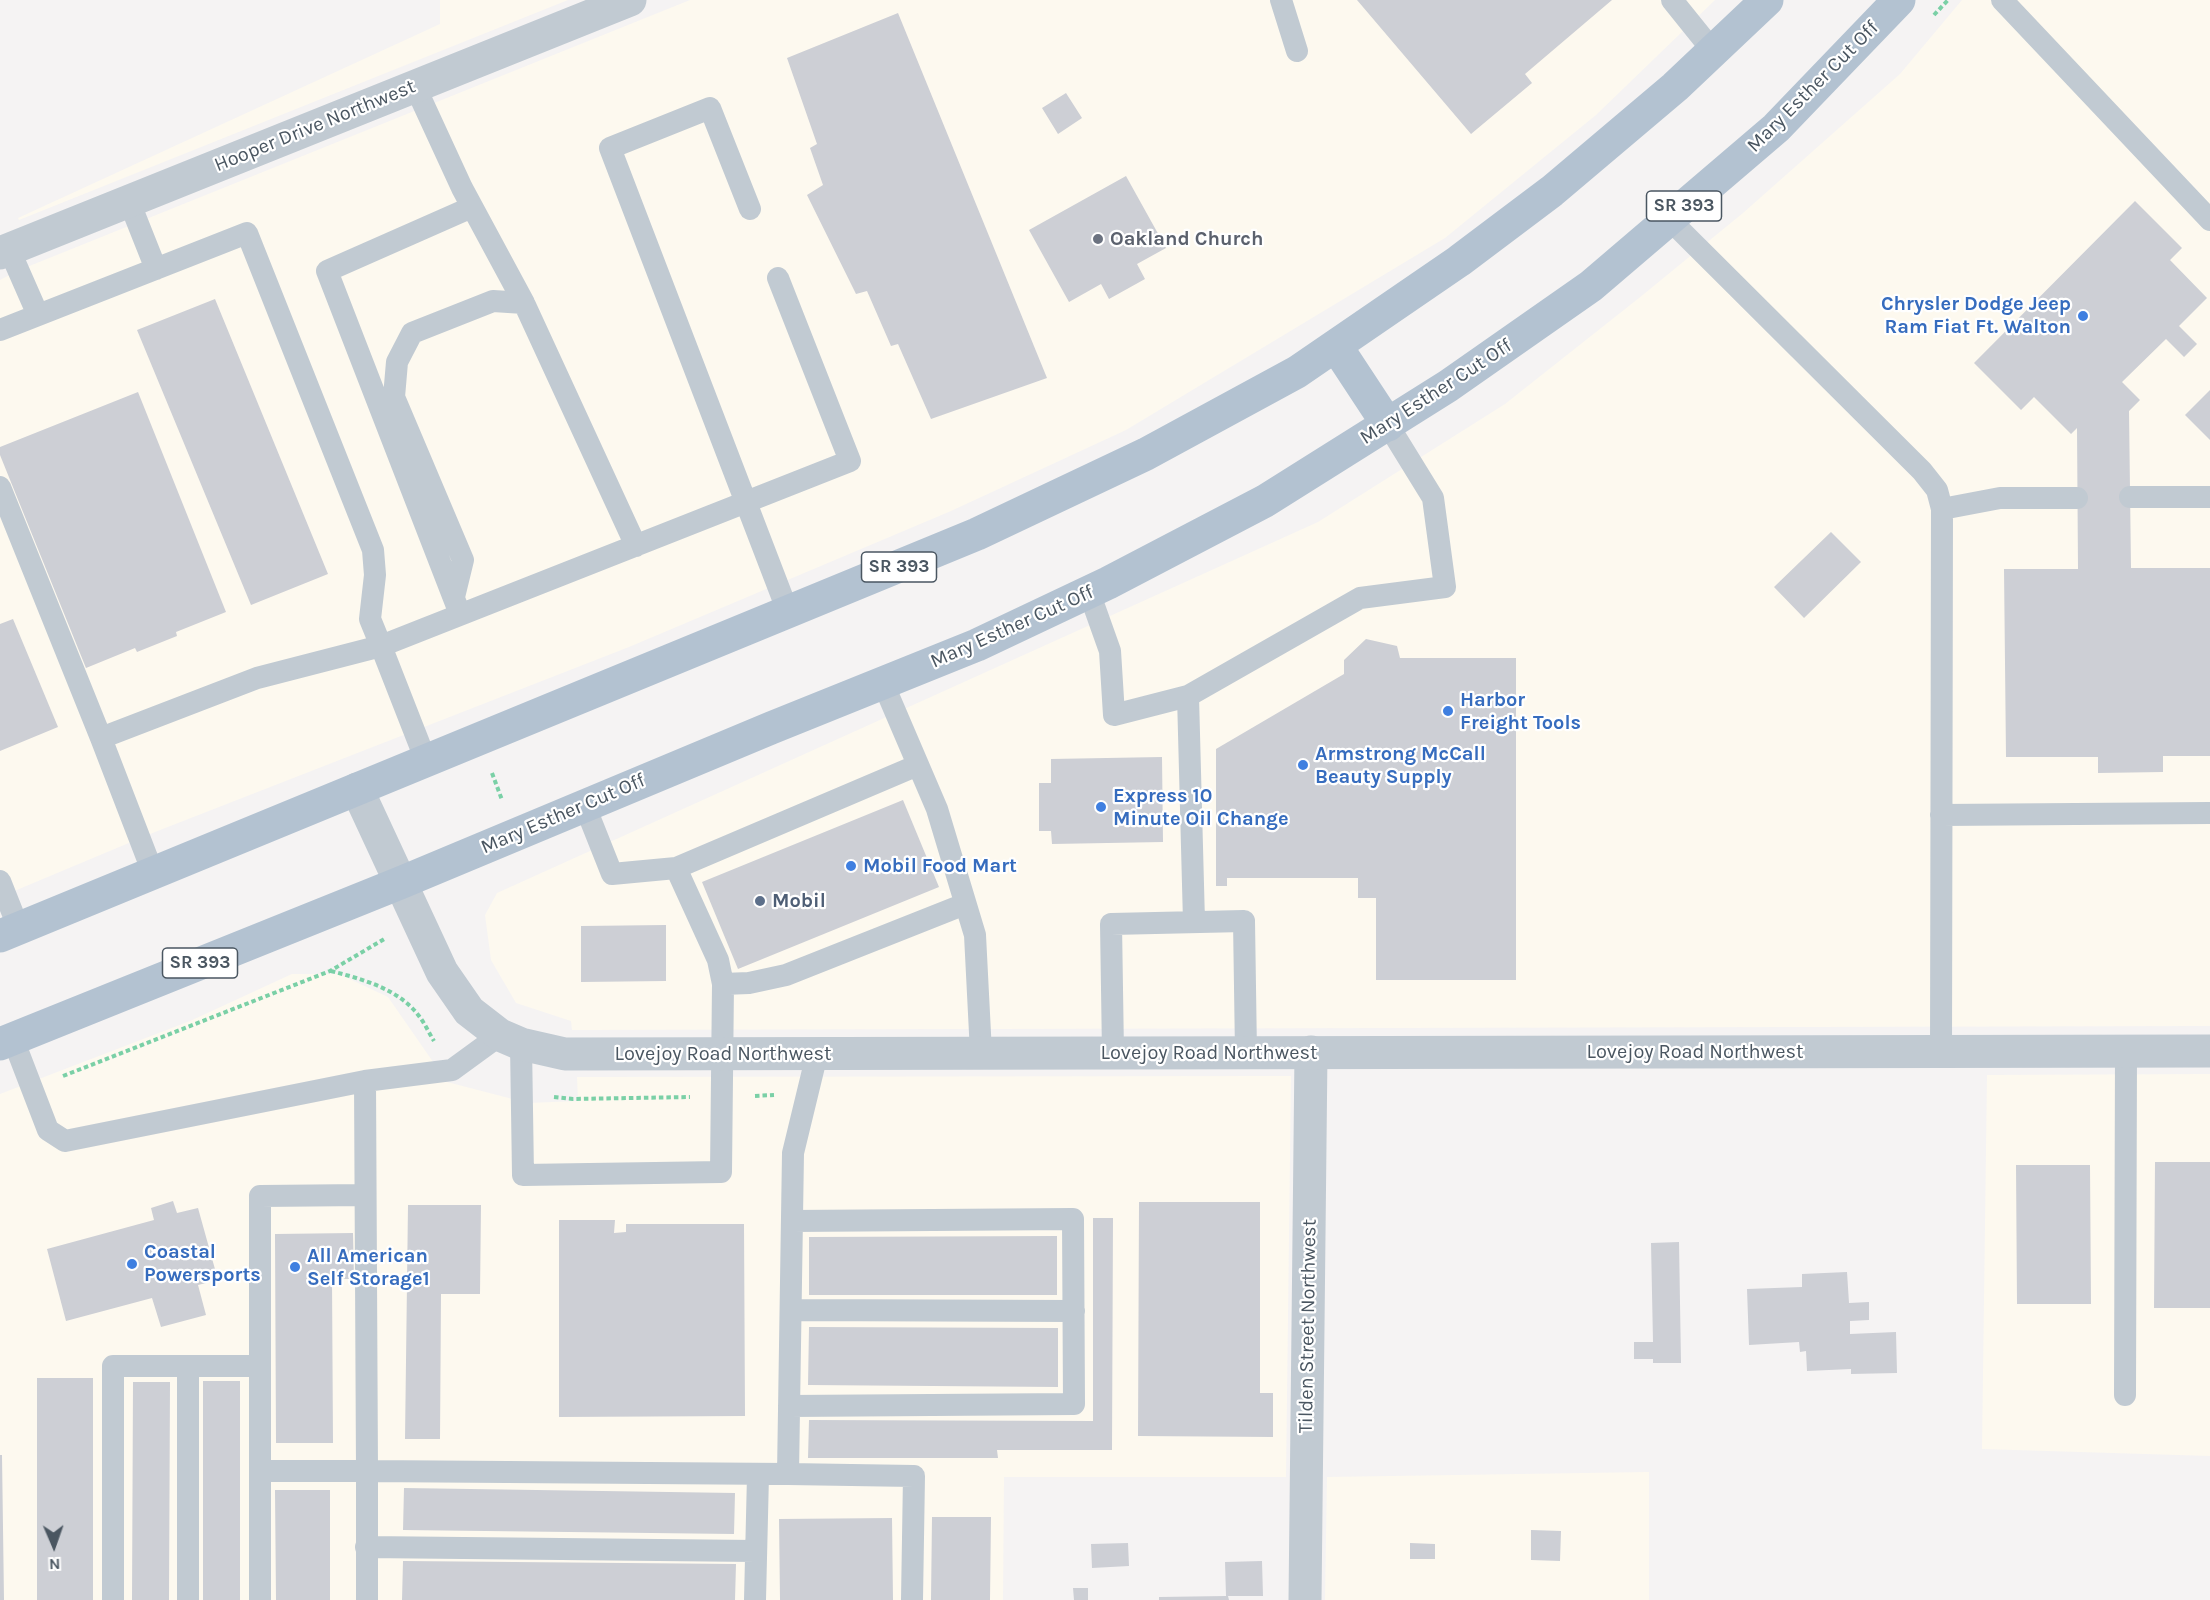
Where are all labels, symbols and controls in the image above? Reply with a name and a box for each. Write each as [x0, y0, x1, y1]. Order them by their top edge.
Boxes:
street label: Mary Esther Cut Off [1742, 16, 1884, 158]
street label: Hooper Drive Northwest [211, 75, 419, 177]
road number: SR 393 [1646, 191, 1722, 221]
place label: Oakland Church [1110, 227, 1263, 251]
marker: Oakland Church [1091, 232, 1105, 246]
place label: Chrysler Dodge Jeep Ram Fiat Ft. Walton [1881, 292, 2071, 339]
marker: Chrysler Dodge Jeep Ram Fiat Ft. Walton [2076, 309, 2090, 323]
street label: Mary Esther Cut Off [1356, 334, 1516, 450]
road number: SR 393 [862, 552, 936, 582]
street label: Mary Esther Cut Off [927, 580, 1097, 674]
place label: Harbor Freight Tools [1460, 688, 1581, 735]
marker: Harbor Freight Tools [1441, 704, 1455, 718]
place label: Armstrong McCall Beauty Supply [1315, 742, 1486, 789]
marker: Armstrong McCall Beauty Supply [1296, 758, 1310, 772]
street label: Mary Esther Cut Off [477, 769, 649, 859]
place label: Express 10 Minute Oil Change [1113, 784, 1288, 831]
marker: Express 10 Minute Oil Change [1094, 800, 1108, 814]
place label: Mobil Food Mart [863, 854, 1017, 878]
marker: Mobil Food Mart [844, 859, 858, 873]
place label: Mobil [772, 889, 826, 913]
marker: Mobil [753, 894, 767, 908]
road number: SR 393 [162, 948, 238, 978]
street label: Lovejoy Road Northwest [1587, 1040, 1803, 1064]
street label: Lovejoy Road Northwest [1101, 1041, 1317, 1065]
street label: Lovejoy Road Northwest [615, 1042, 831, 1066]
street label: Tilden Street Northwest [1294, 1219, 1322, 1433]
place label: Coastal Powersports [144, 1240, 261, 1287]
place label: All American Self Storage1 [307, 1244, 430, 1291]
marker: Coastal Powersports [125, 1257, 139, 1271]
marker: All American Self Storage1 [288, 1260, 302, 1274]
north arrow [24, 1516, 84, 1576]
text: N [49, 1555, 61, 1574]

